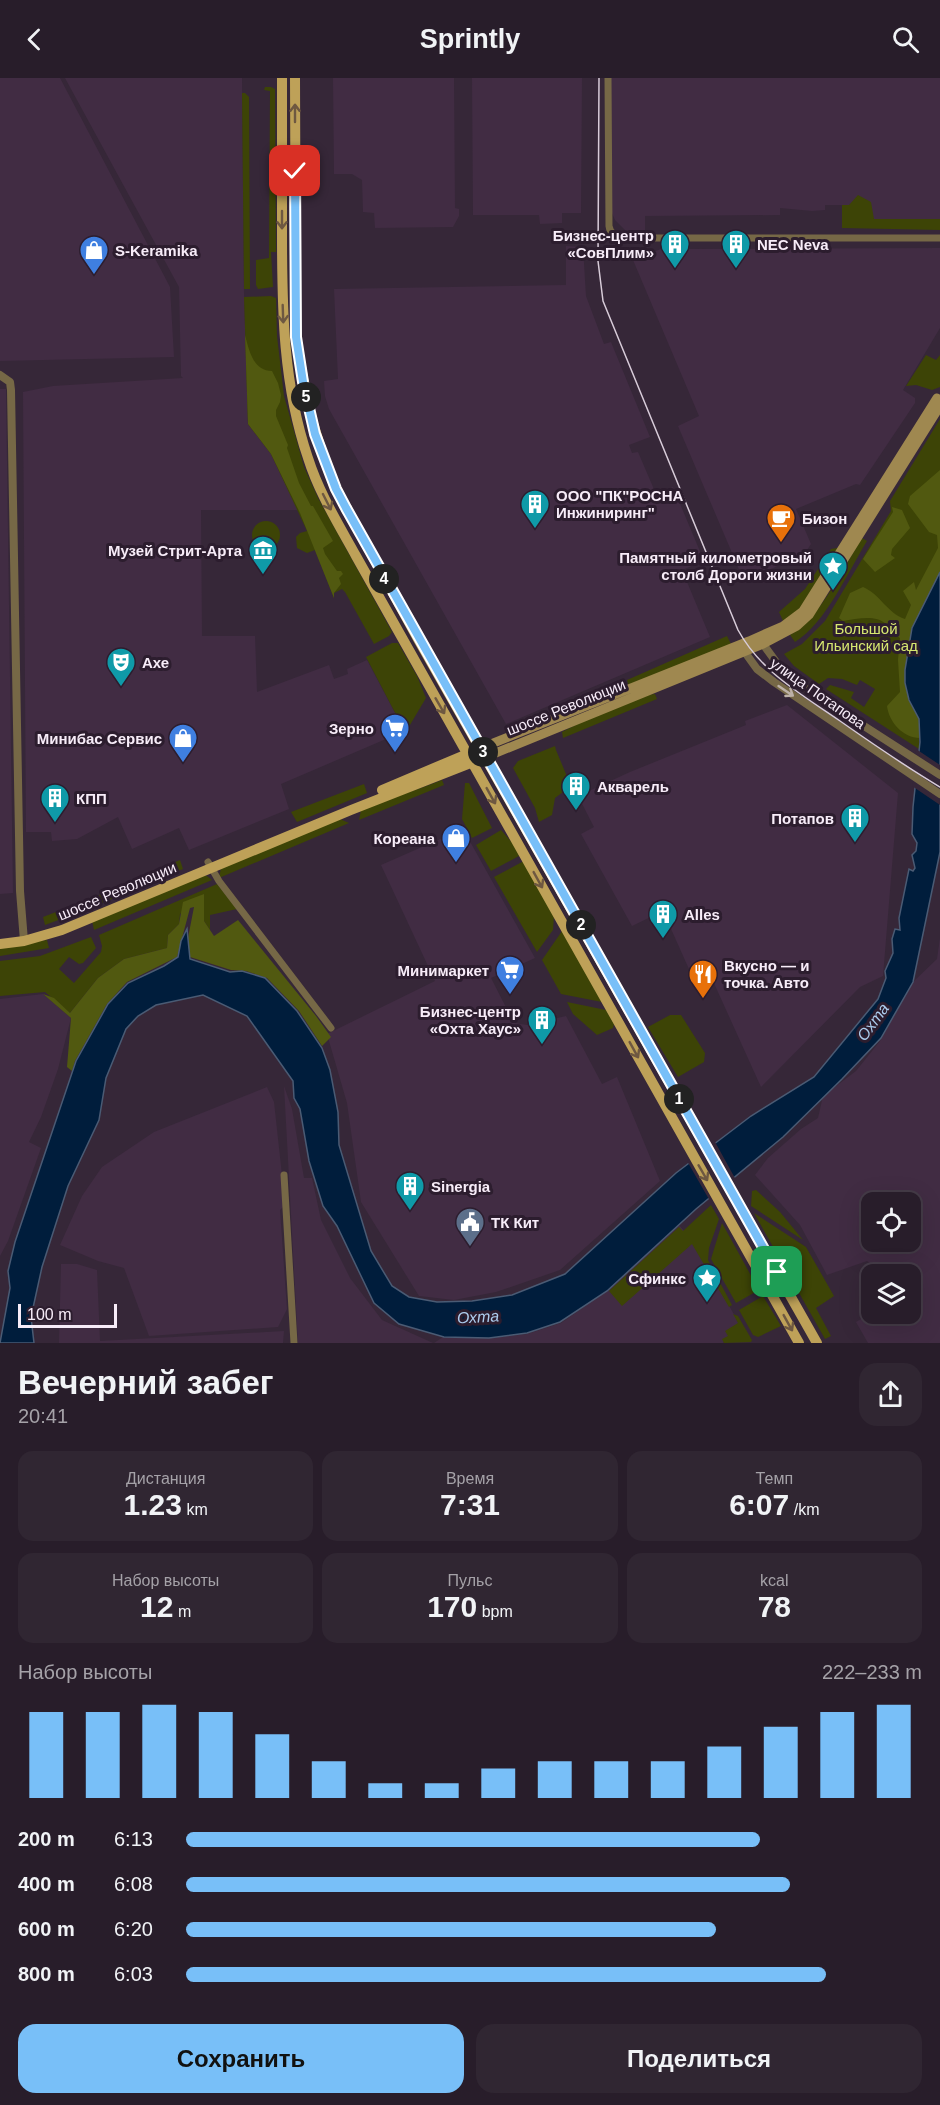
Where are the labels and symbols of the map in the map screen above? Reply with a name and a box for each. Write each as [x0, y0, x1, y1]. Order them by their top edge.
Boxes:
one-way arrow [289, 103, 301, 123]
pin [269, 145, 320, 196]
one-way arrow [276, 210, 288, 230]
place label: Бизнес-центр «СовПлим» [553, 227, 654, 261]
building icon: Бизнес-центр «СовПлим» [659, 228, 691, 270]
building icon: NEC Neva [720, 228, 752, 270]
shop icon: S-Keramika [78, 234, 110, 276]
place label: NEC Neva [757, 236, 829, 253]
place label: S-Keramika [115, 242, 198, 259]
one-way arrow [277, 303, 288, 323]
pin: 5 [291, 382, 321, 412]
place label: ООО "ПК"РОСНА Инжиниринг" [556, 487, 683, 521]
building icon: ООО "ПК"РОСНА Инжиниринг" [519, 488, 551, 530]
one-way arrow [321, 493, 333, 510]
cafe icon: Бизон [765, 502, 797, 544]
place label: Бизон [802, 510, 847, 527]
museum icon: Музей Стрит-Арта [247, 534, 279, 576]
place label: Музей Стрит-Арта [108, 542, 243, 559]
place label: Памятный километровый столб Дороги жизни [619, 549, 812, 583]
place icon: Памятный километровый столб Дороги жизни [817, 550, 849, 592]
pin: 4 [369, 564, 399, 594]
park label: Большой Ильинский сад [814, 620, 918, 654]
theatre icon: Ахе [105, 646, 137, 688]
place label: Ахе [142, 654, 169, 671]
street label: улица Потапова [767, 654, 869, 732]
street label: шоссе Революции [504, 675, 628, 739]
one-way arrow [778, 685, 794, 697]
one-way arrow [435, 697, 447, 714]
supermarket icon: Зерно [379, 712, 411, 754]
place label: Зерно [329, 720, 374, 737]
shop icon: Минибас Сервис [167, 722, 199, 764]
place label: Минибас Сервис [37, 730, 162, 747]
pin: 3 [468, 737, 498, 767]
building icon: Акварель [560, 770, 592, 812]
place label: Акварель [597, 778, 669, 795]
building icon: КПП [39, 782, 71, 824]
one-way arrow [485, 787, 497, 804]
place label: КПП [76, 790, 107, 807]
building icon: Потапов [839, 802, 871, 844]
place label: Потапов [771, 810, 834, 827]
shop icon: Кореана [440, 822, 472, 864]
place label: Кореана [373, 830, 436, 847]
street label: шоссе Революции [55, 858, 179, 924]
one-way arrow [532, 871, 544, 888]
building icon: Alles [647, 898, 679, 940]
place label: Alles [684, 906, 720, 923]
pin: 2 [566, 910, 596, 940]
supermarket icon: Минимаркет [494, 954, 526, 996]
place label: Вкусно — и точка. Авто [724, 957, 809, 991]
restaurant icon: Вкусно — и точка. Авто [687, 958, 719, 1000]
place label: Минимаркет [398, 962, 489, 979]
water label: Охта [854, 1000, 892, 1044]
place label: Бизнес-центр «Охта Хаус» [420, 1003, 521, 1037]
building icon: Бизнес-центр «Охта Хаус» [526, 1004, 558, 1046]
one-way arrow [629, 1040, 640, 1058]
pin: 1 [664, 1084, 694, 1114]
one-way arrow [698, 1164, 710, 1181]
building icon: Sinergia [394, 1170, 426, 1212]
place label: Sinergia [431, 1178, 491, 1195]
public building icon: ТК Кит [454, 1206, 486, 1248]
place label: ТК Кит [491, 1214, 539, 1231]
pin [751, 1246, 802, 1297]
place icon: Сфинкс [691, 1262, 723, 1304]
place label: Сфинкс [628, 1270, 686, 1287]
scale bar [18, 1301, 117, 1328]
water label: Охта [457, 1307, 500, 1327]
one-way arrow [782, 1314, 794, 1331]

